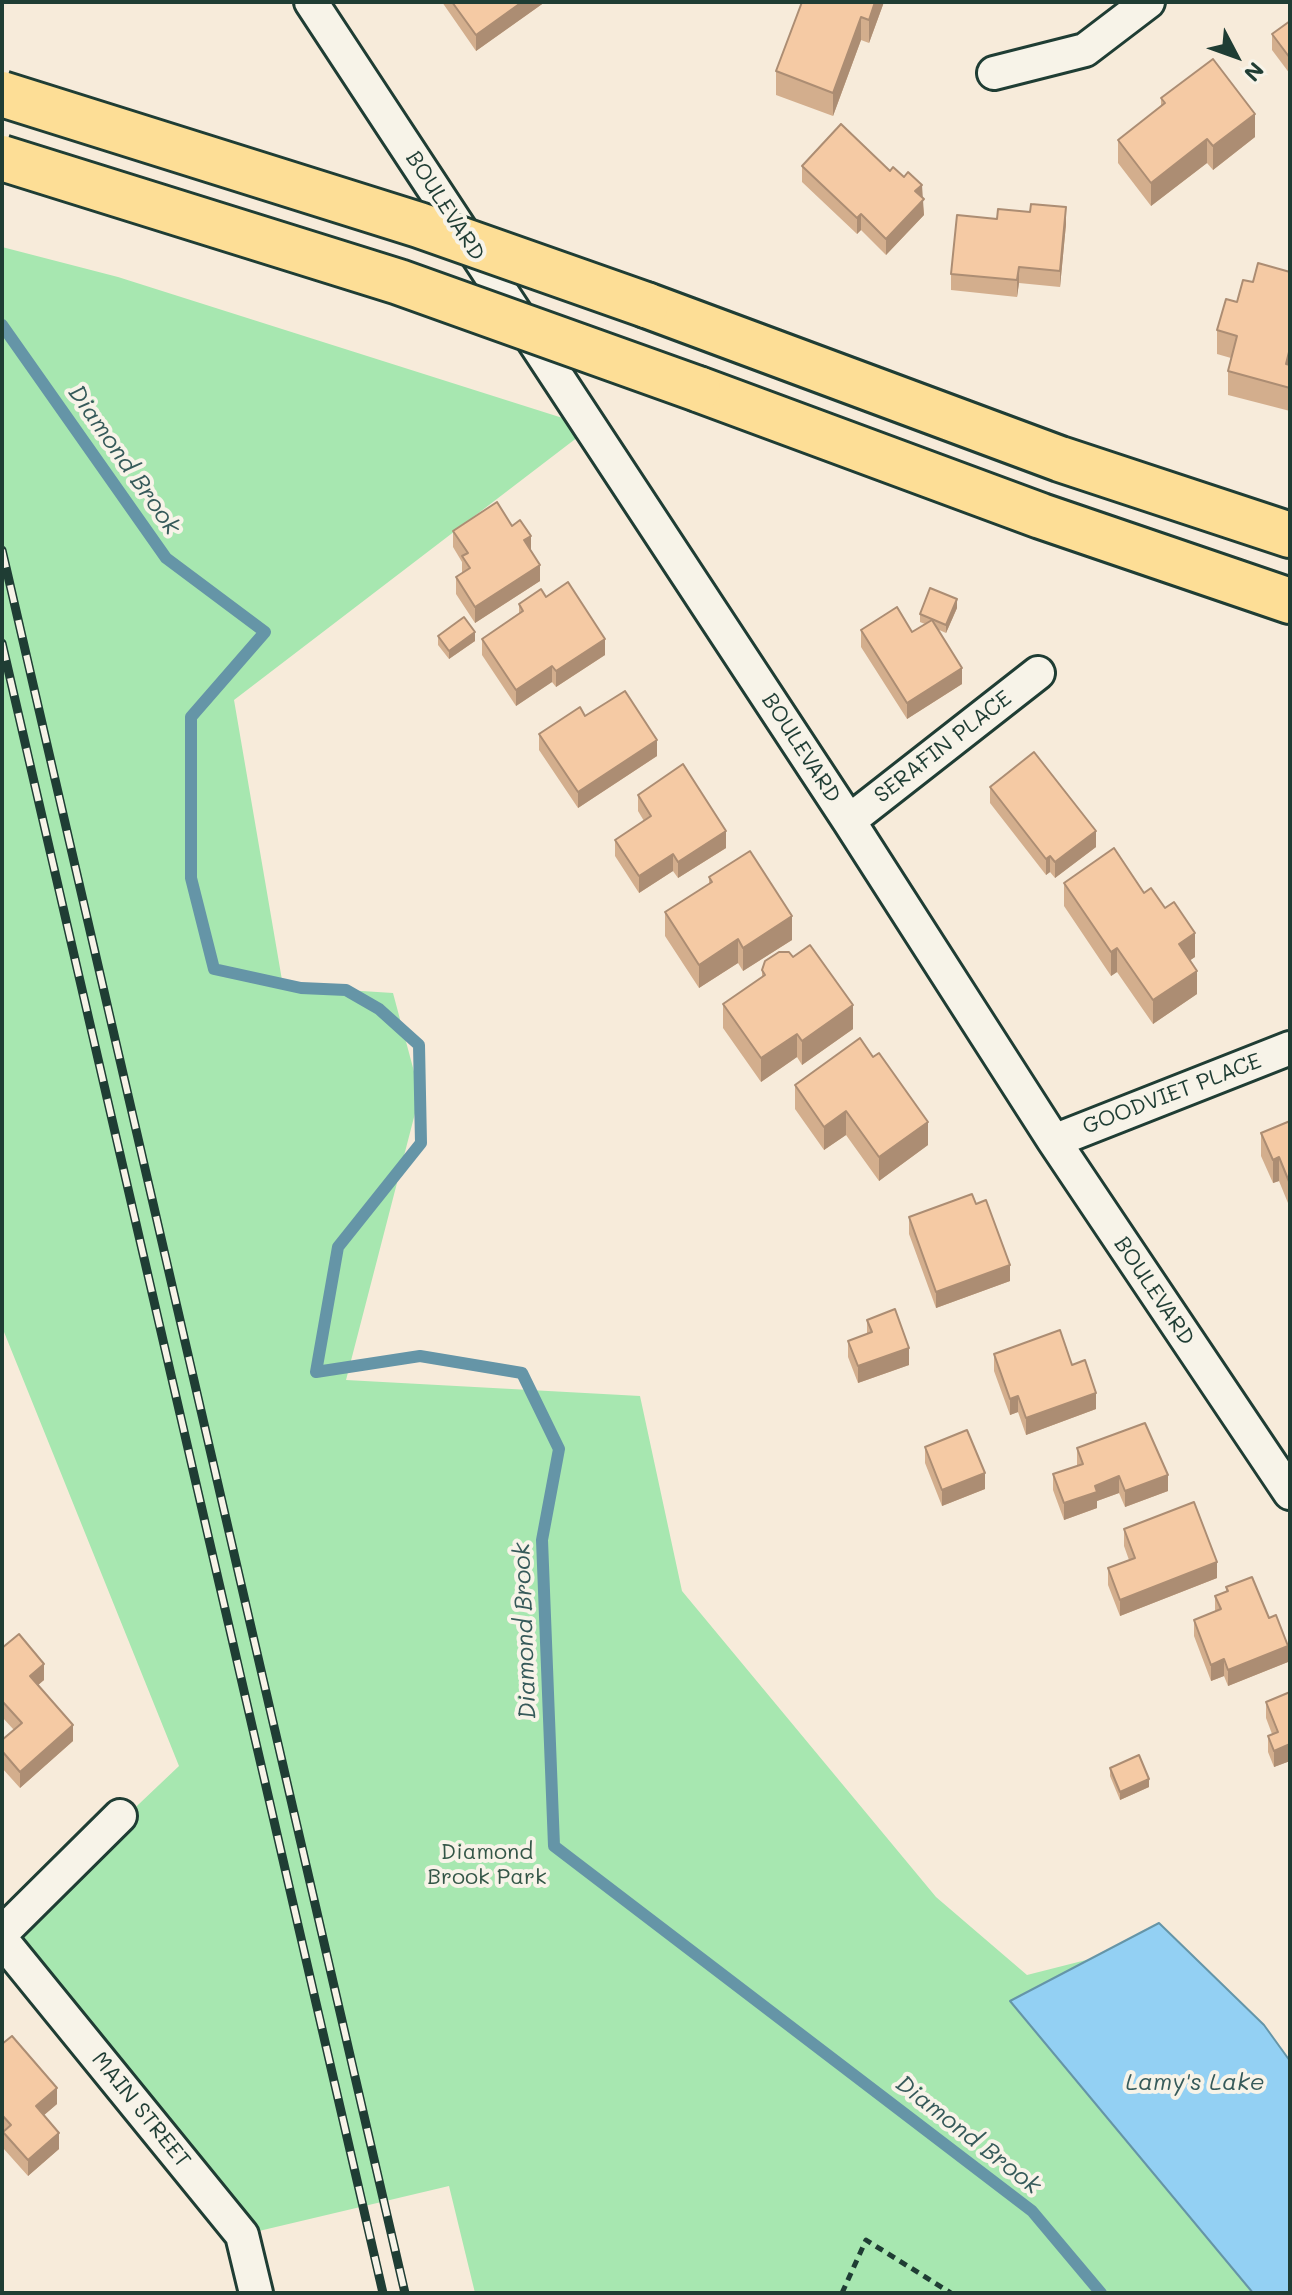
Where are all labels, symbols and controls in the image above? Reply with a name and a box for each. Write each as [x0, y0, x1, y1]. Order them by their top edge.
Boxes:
north arrow [1196, 16, 1276, 96]
text: N [1238, 56, 1271, 88]
street label: BOULEVARD [400, 146, 490, 266]
water label: Diamond Brook [62, 379, 186, 541]
street label: SERAFIN PLACE [869, 685, 1017, 809]
street label: BOULEVARD [756, 688, 846, 808]
street label: GOODVIET PLACE [1079, 1048, 1265, 1140]
street label: BOULEVARD [1108, 1232, 1200, 1350]
water label: Diamond Brook [508, 1542, 542, 1720]
park label: Diamond Brook Park [427, 1839, 547, 1890]
street label: MAIN STREET [86, 2047, 196, 2173]
water label: Diamond Brook [890, 2069, 1046, 2201]
water label: Lamy's Lake [1125, 2069, 1265, 2097]

